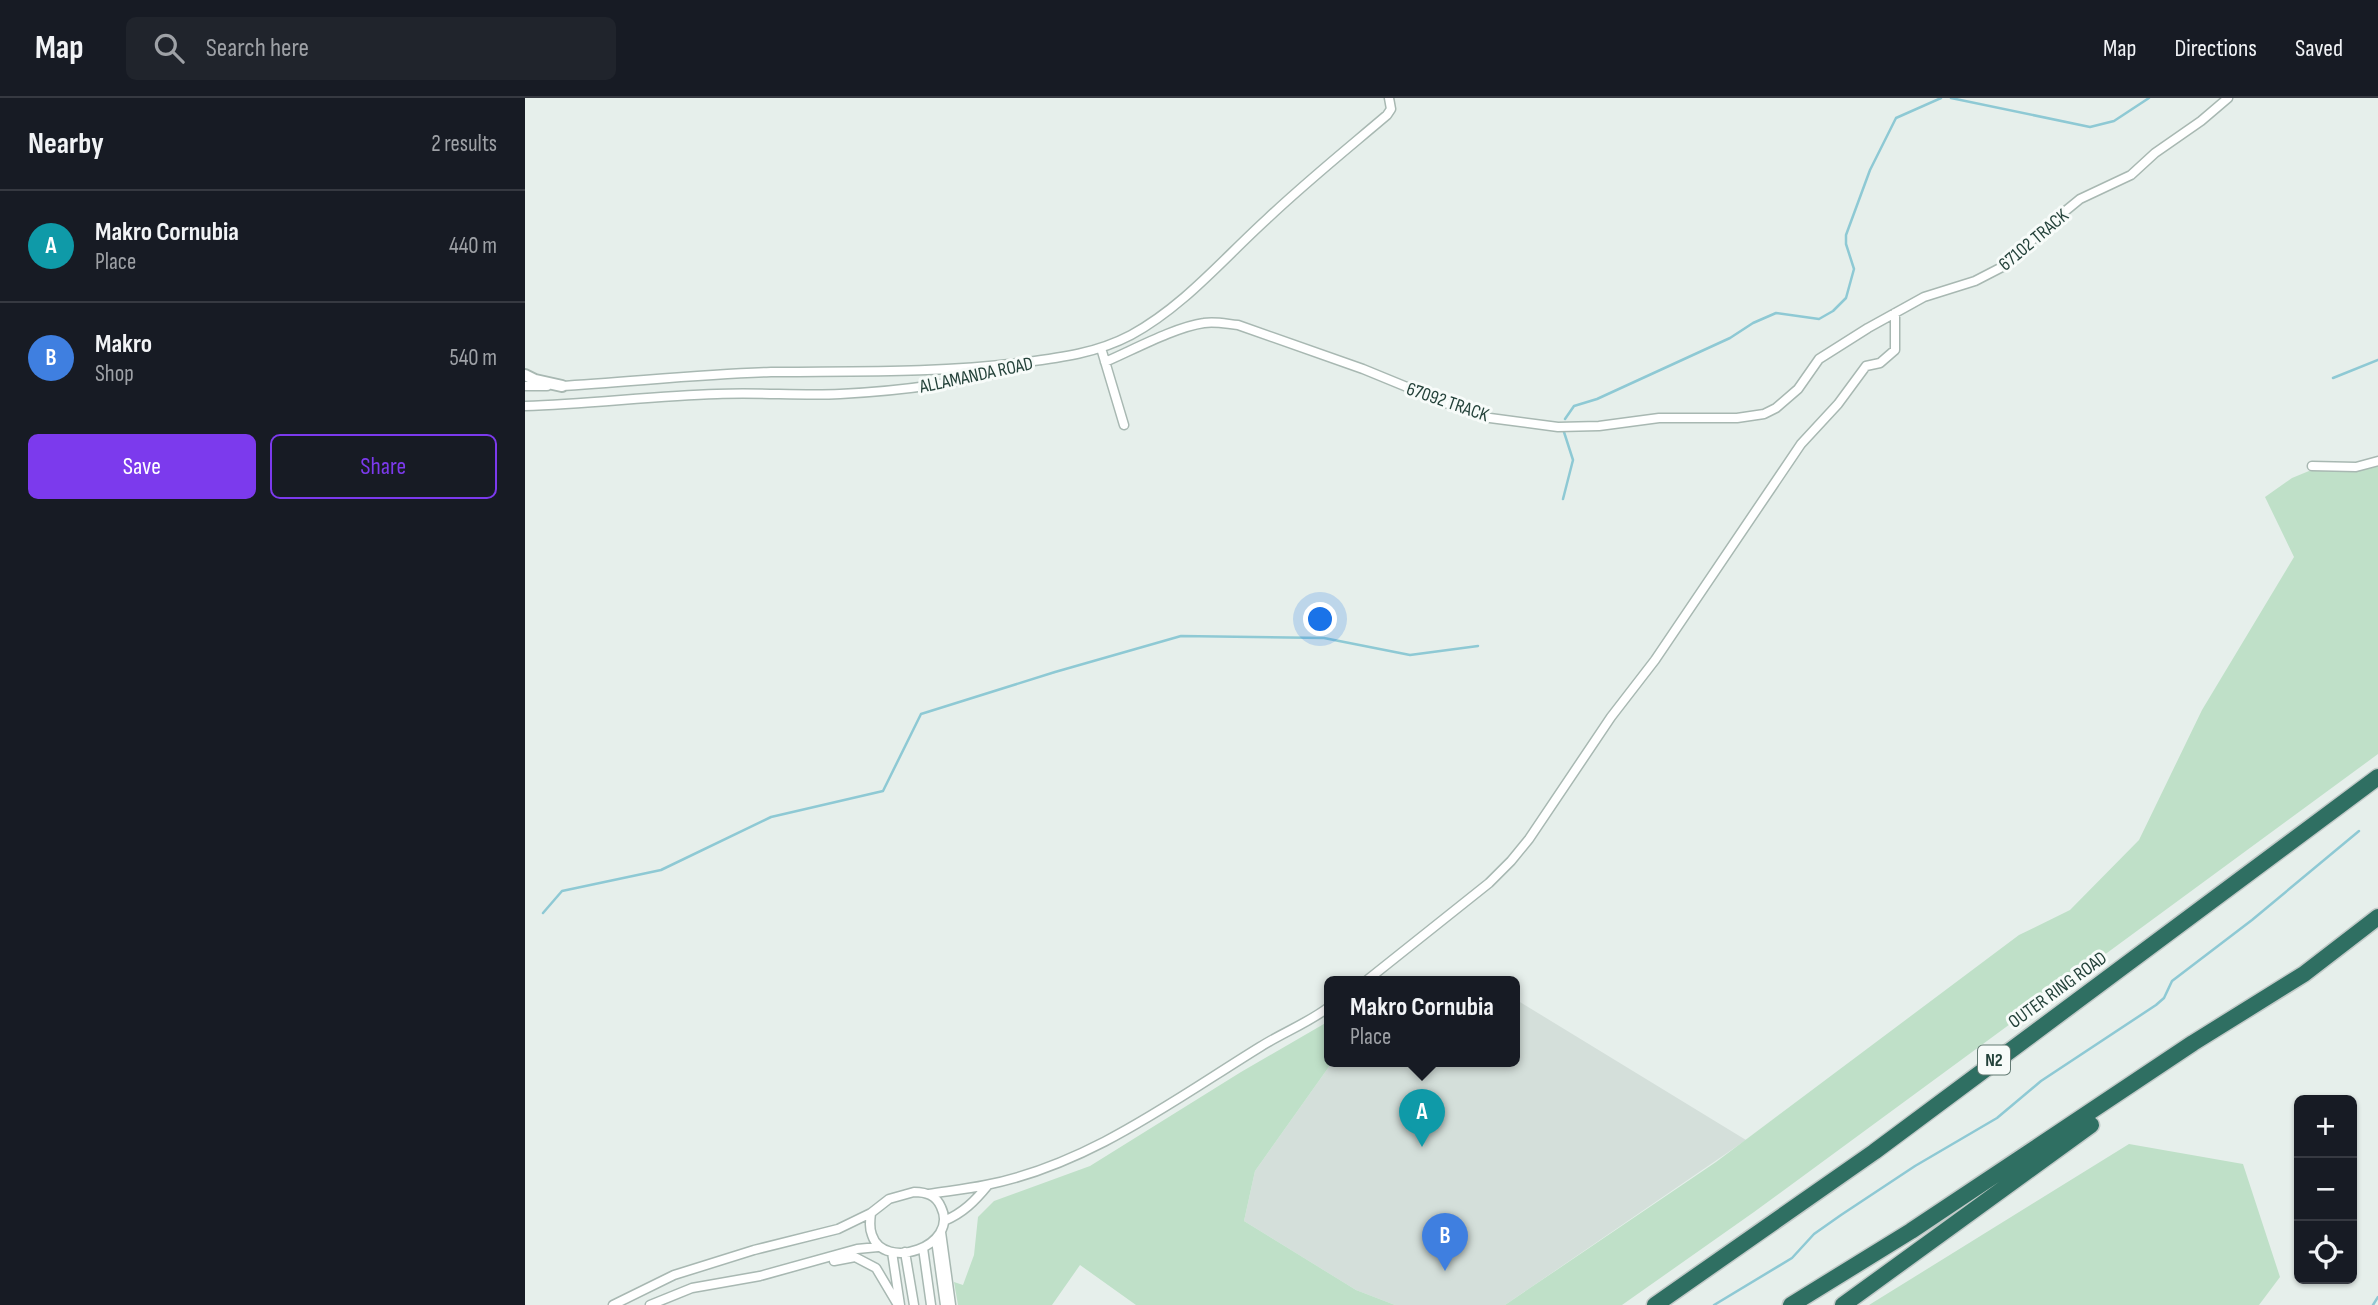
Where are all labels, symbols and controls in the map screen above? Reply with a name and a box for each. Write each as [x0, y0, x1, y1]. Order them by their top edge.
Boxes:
search box [126, 17, 616, 80]
text: Map [35, 28, 84, 68]
icon: search [150, 29, 188, 67]
text: Search here [206, 33, 309, 64]
text: Map [2103, 34, 2136, 63]
text: Directions [2174, 34, 2257, 63]
text: Saved [2295, 34, 2343, 63]
text: Nearby [28, 126, 104, 162]
text: 2 results [431, 130, 497, 158]
street label: 67102 TRACK [1994, 204, 2074, 276]
text: Makro Cornubia [95, 217, 239, 248]
text: A [46, 232, 56, 260]
text: 440 m [449, 232, 497, 260]
text: Place [95, 248, 136, 276]
text: Makro [95, 329, 152, 360]
text: B [46, 344, 56, 372]
text: 540 m [449, 344, 497, 372]
street label: ALLAMANDA ROAD [917, 352, 1035, 399]
text: Shop [95, 360, 134, 388]
street label: 67092 TRACK [1403, 378, 1492, 427]
button: Save [28, 434, 256, 499]
button: Share [270, 434, 497, 499]
your location [1303, 602, 1337, 636]
street label: OUTER RING ROAD [2004, 947, 2112, 1034]
popup [1324, 976, 1520, 1067]
text: Makro Cornubia [1350, 992, 1494, 1023]
text: Place [1350, 1023, 1391, 1051]
road number: N2 [1978, 1045, 2010, 1074]
pin: A [1399, 1089, 1445, 1147]
map controls [2294, 1095, 2357, 1284]
button: + [2294, 1095, 2357, 1158]
button: − [2294, 1158, 2357, 1221]
pin: B [1422, 1213, 1468, 1271]
button: locate [2294, 1221, 2357, 1284]

